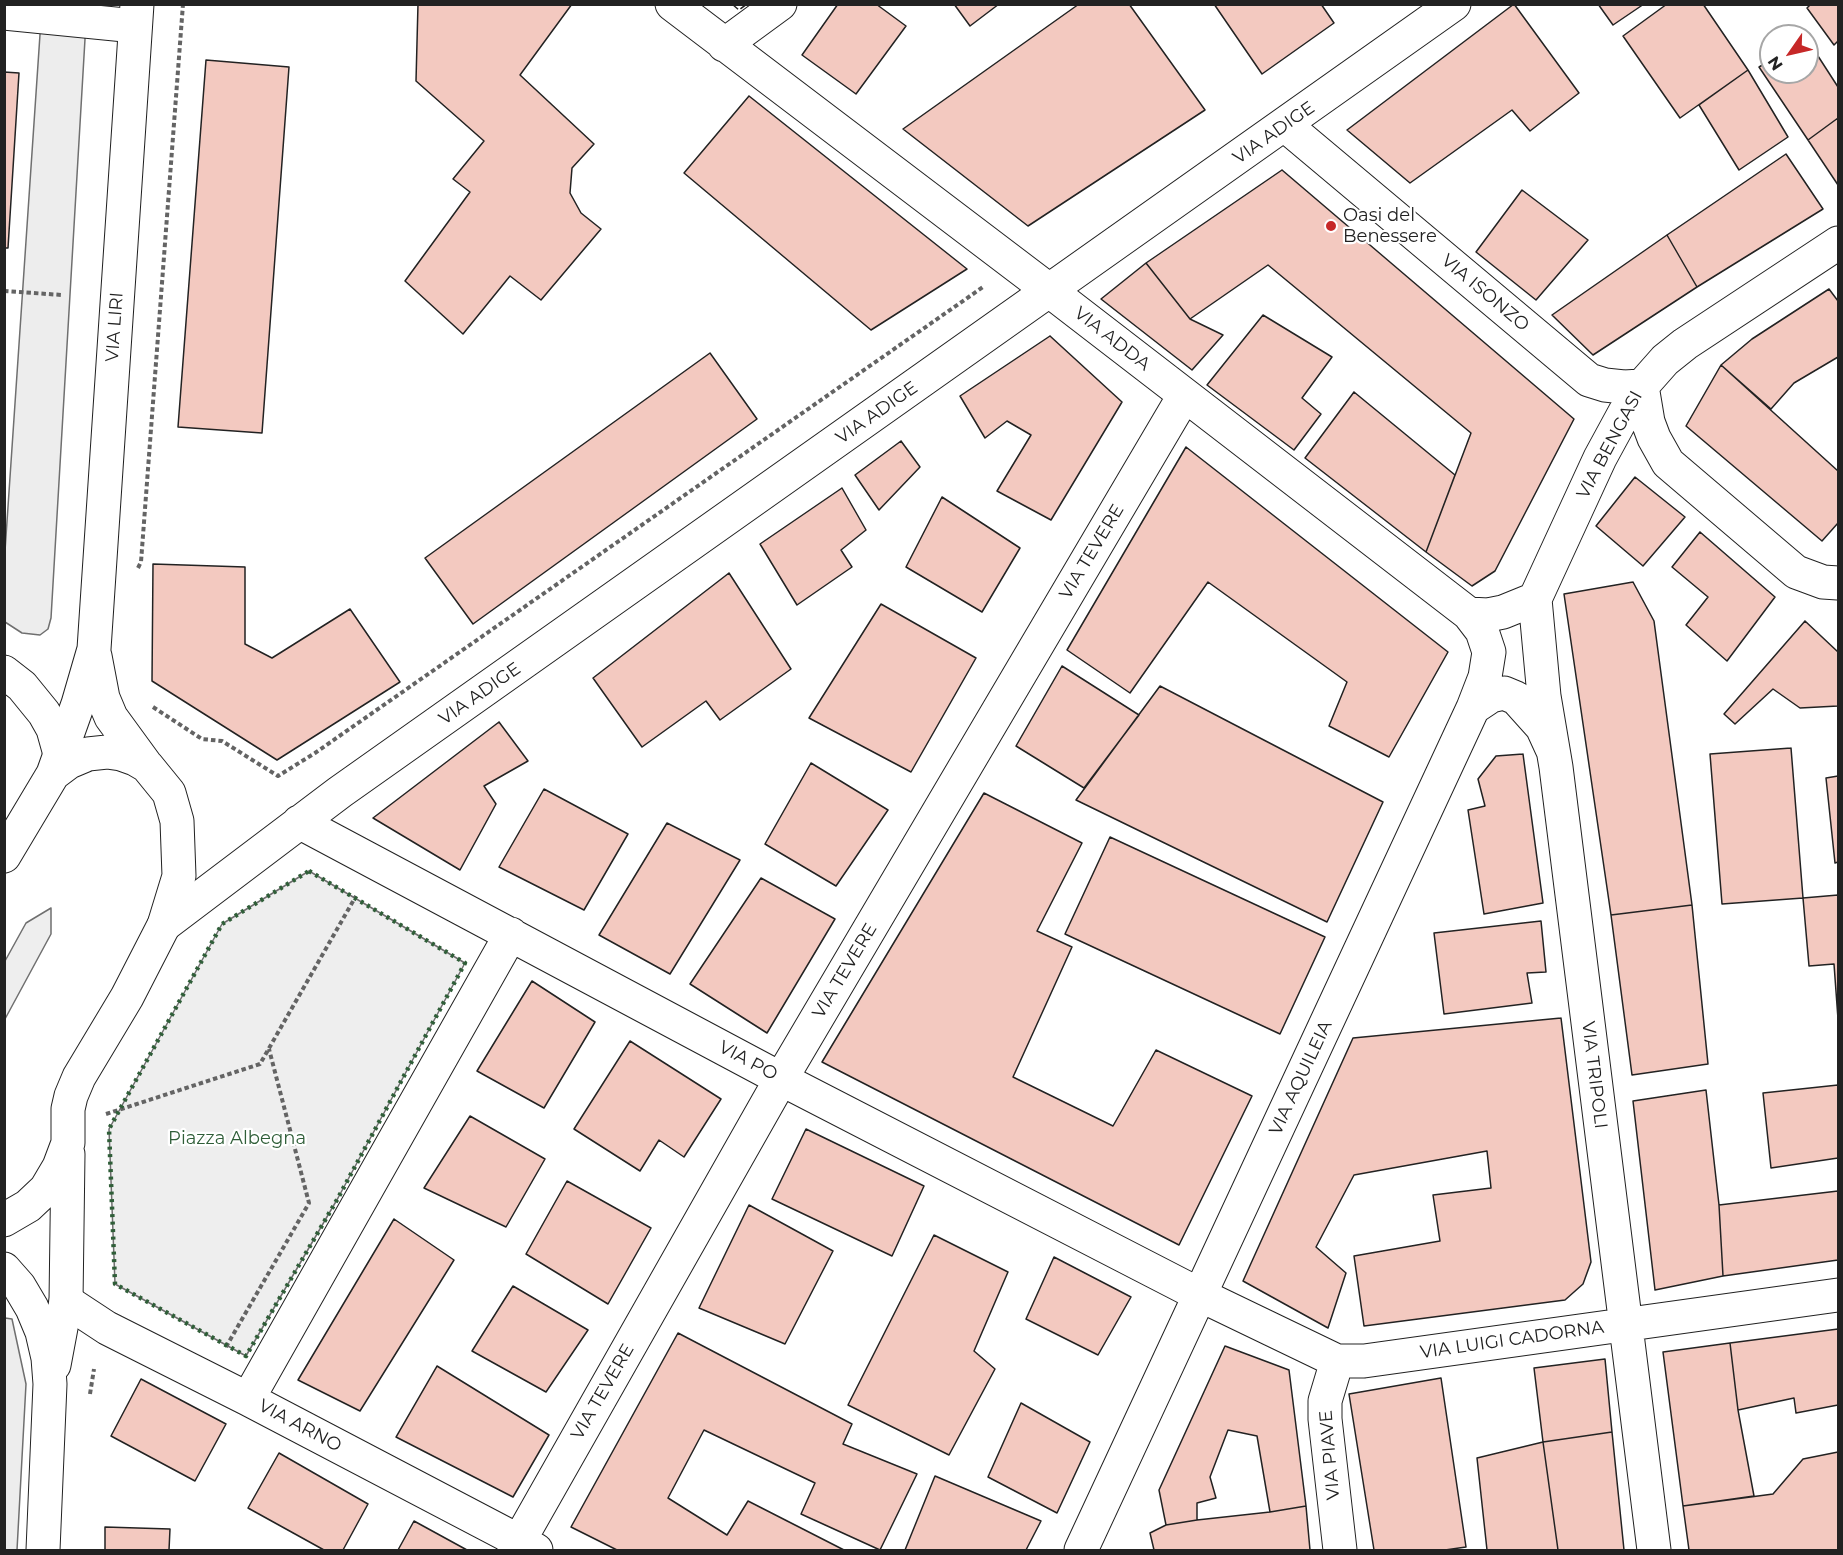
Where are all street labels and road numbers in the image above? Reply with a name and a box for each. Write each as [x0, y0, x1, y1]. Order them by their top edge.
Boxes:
street label: VIA ADIGE [1229, 97, 1319, 169]
street label: VIA ISONZO [1437, 250, 1533, 336]
street label: VIA LIRI [102, 291, 128, 363]
street label: VIA ADDA [1070, 303, 1154, 375]
street label: VIA ADIGE [832, 377, 922, 449]
street label: VIA BENGASI [1573, 387, 1647, 503]
street label: VIA TEVERE [1055, 501, 1129, 603]
street label: VIA ADIGE [435, 658, 525, 730]
street label: VIA TEVERE [808, 920, 882, 1022]
street label: VIA AQUILEIA [1265, 1017, 1337, 1139]
street label: VIA TRIPOLI [1577, 1020, 1611, 1130]
street label: VIA PO [715, 1037, 781, 1085]
street label: VIA LUIGI CADORNA [1419, 1316, 1605, 1364]
street label: VIA TEVERE [567, 1340, 639, 1444]
street label: VIA ARNO [255, 1395, 345, 1457]
street label: VIA PIAVE [1315, 1409, 1345, 1501]

